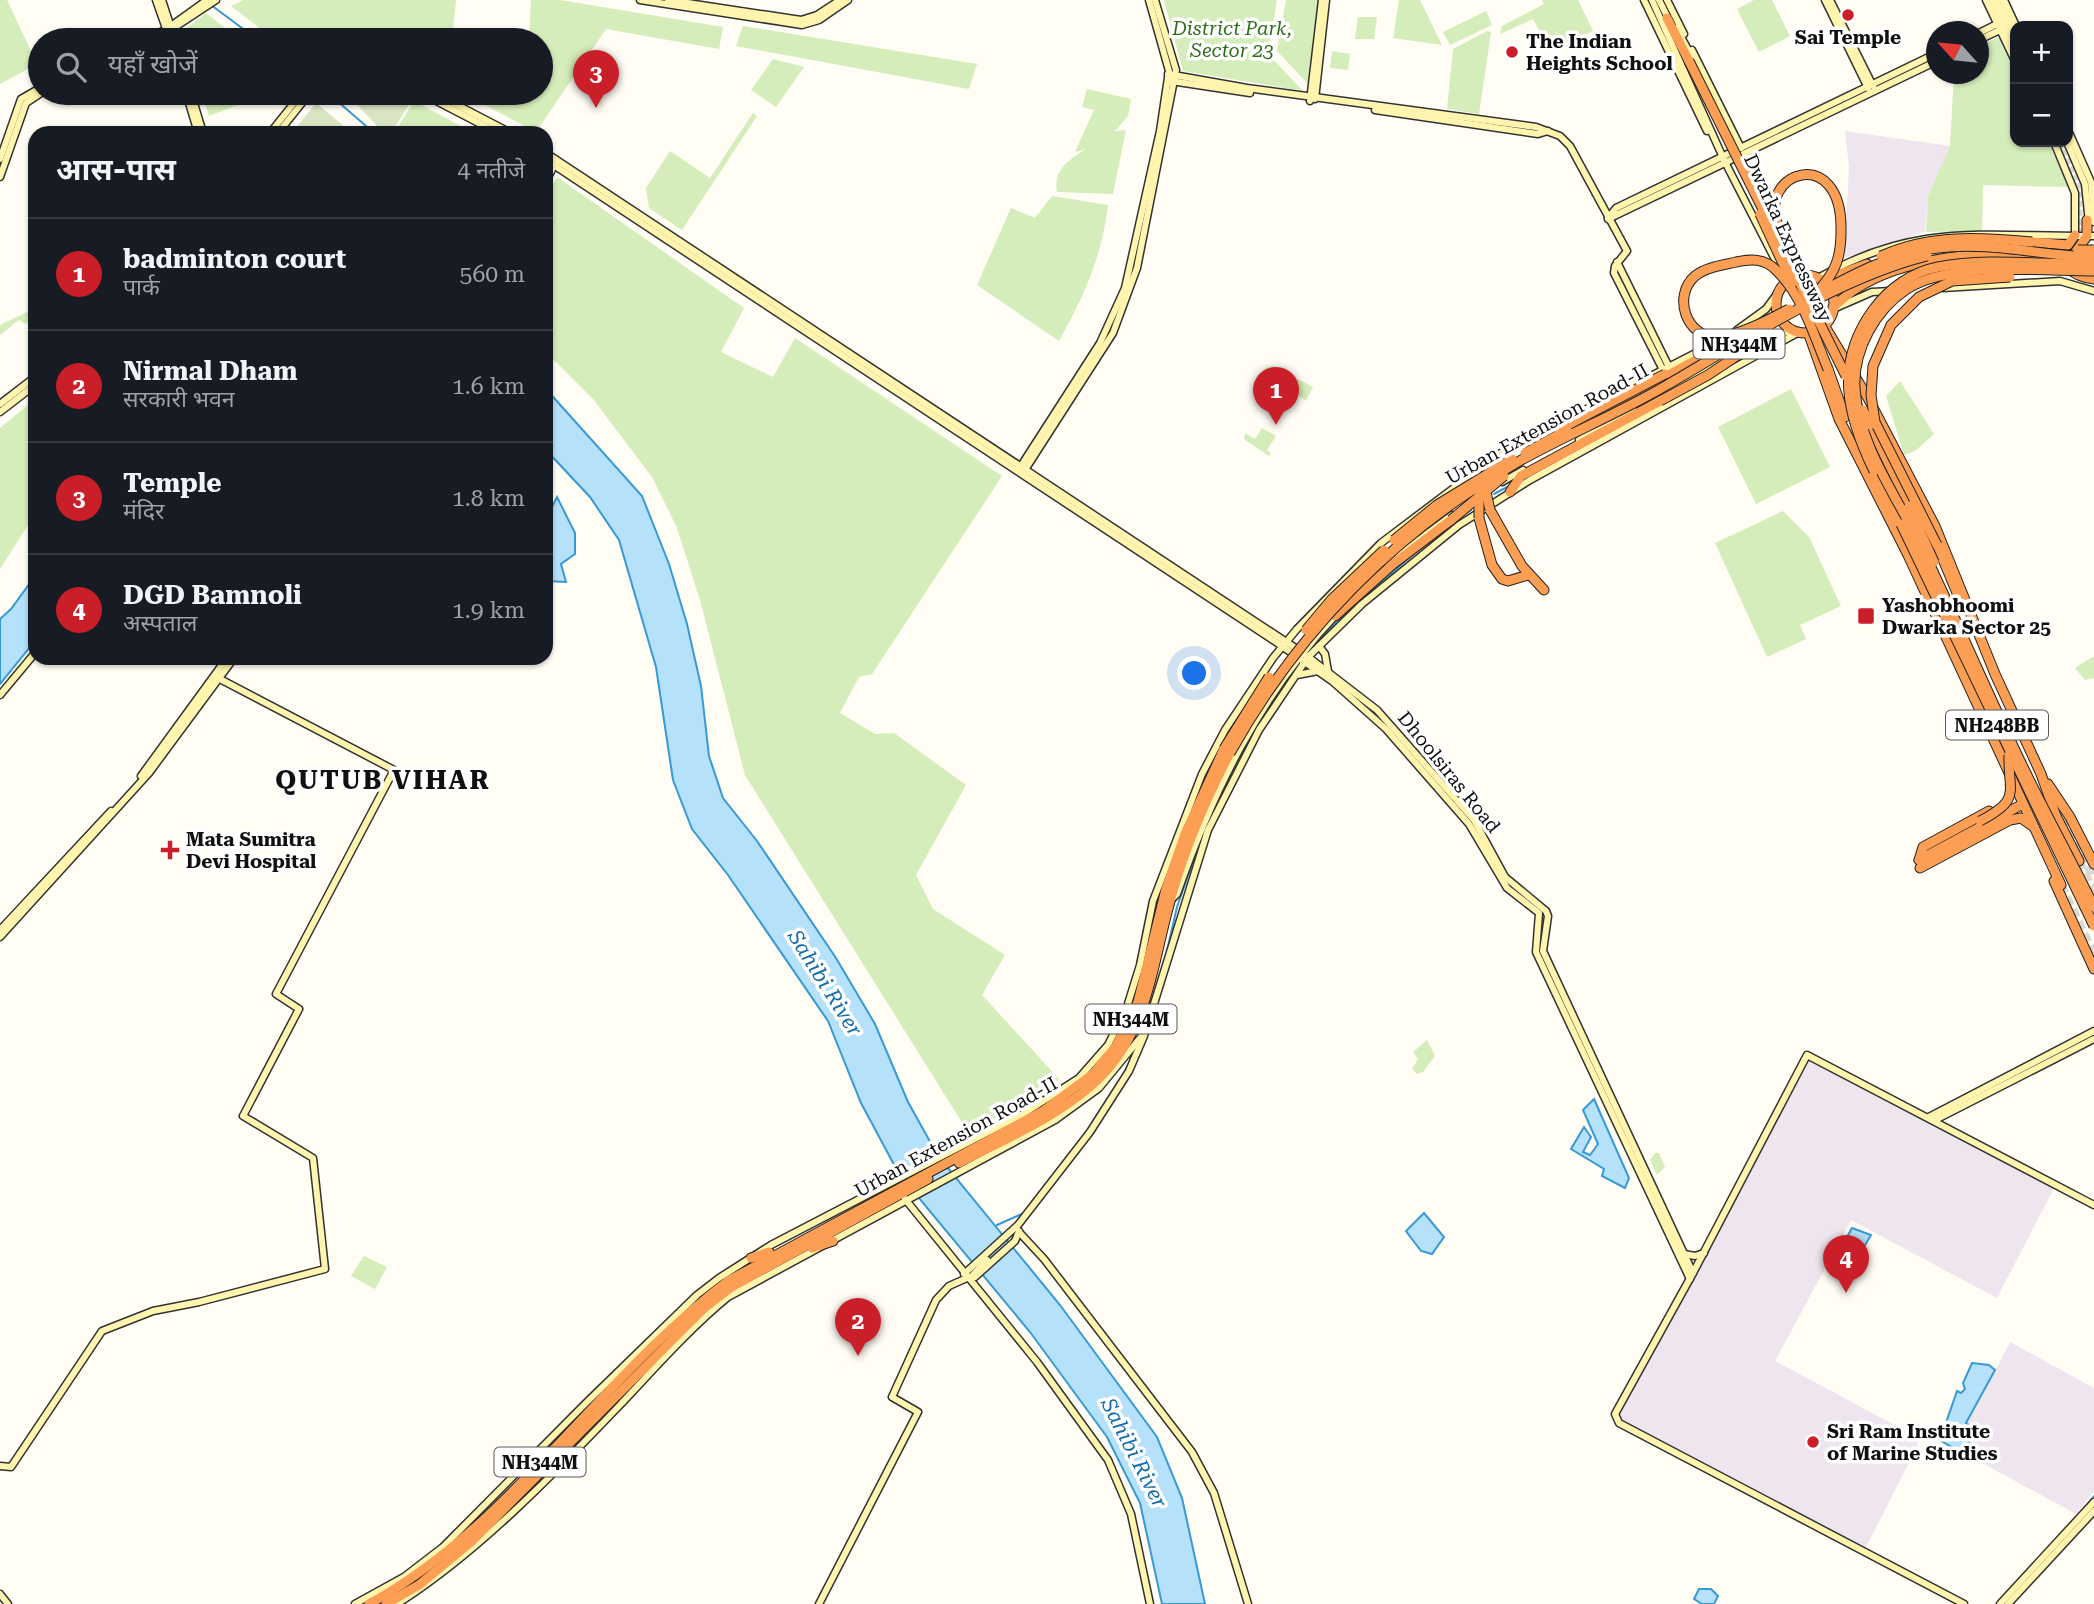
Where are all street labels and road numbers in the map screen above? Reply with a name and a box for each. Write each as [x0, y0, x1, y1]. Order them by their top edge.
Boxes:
street label: Dwarka Expressway [1739, 150, 1837, 326]
road number: NH344M [1694, 330, 1784, 358]
street label: Urban Extension Road-II [1442, 359, 1652, 489]
street label: Dhoolsiras Road [1393, 707, 1505, 837]
road number: NH248BB [1946, 710, 2048, 740]
road number: NH344M [1086, 1004, 1176, 1034]
street label: Urban Extension Road-II [851, 1072, 1061, 1202]
road number: NH344M [494, 1448, 586, 1476]

